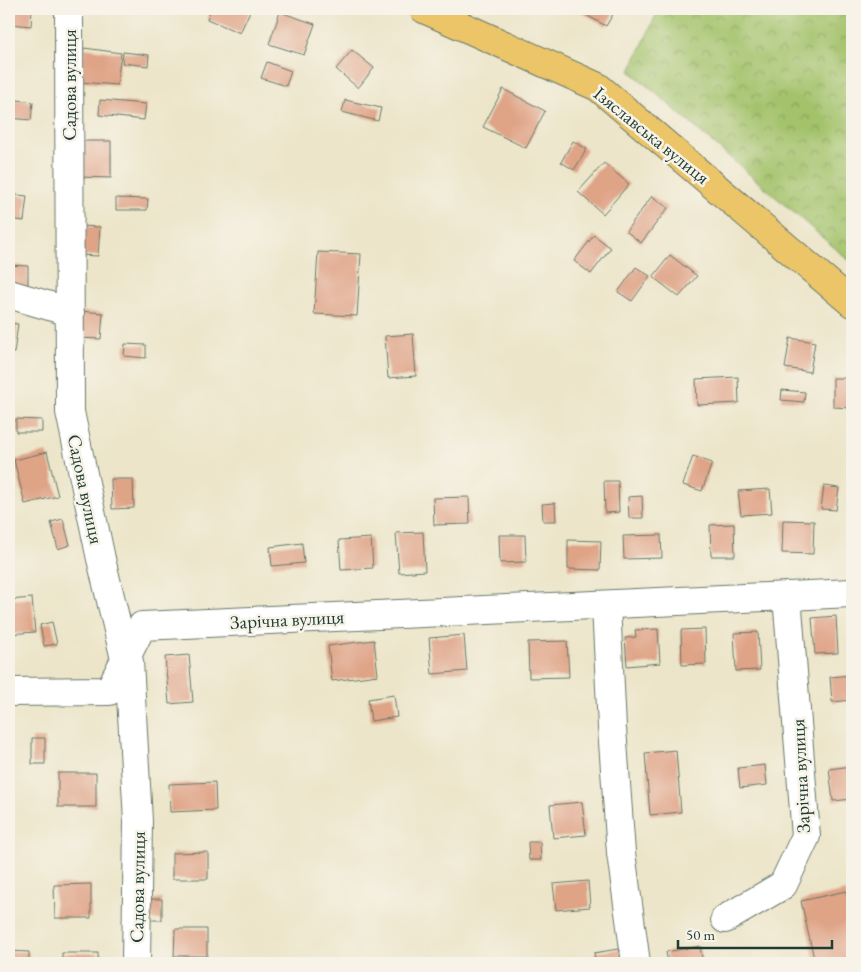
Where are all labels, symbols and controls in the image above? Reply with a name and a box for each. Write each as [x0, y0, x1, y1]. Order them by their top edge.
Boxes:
street label: Садова вулиця [57, 29, 82, 141]
street label: Ізяславська вулиця [589, 81, 715, 190]
street label: Садова вулиця [62, 432, 109, 547]
street label: Зарічна вулиця [229, 604, 345, 635]
street label: Зарічна вулиця [785, 718, 816, 834]
street label: Садова вулиця [124, 830, 151, 943]
scale bar [678, 917, 832, 949]
text: 50 m [686, 925, 715, 944]

